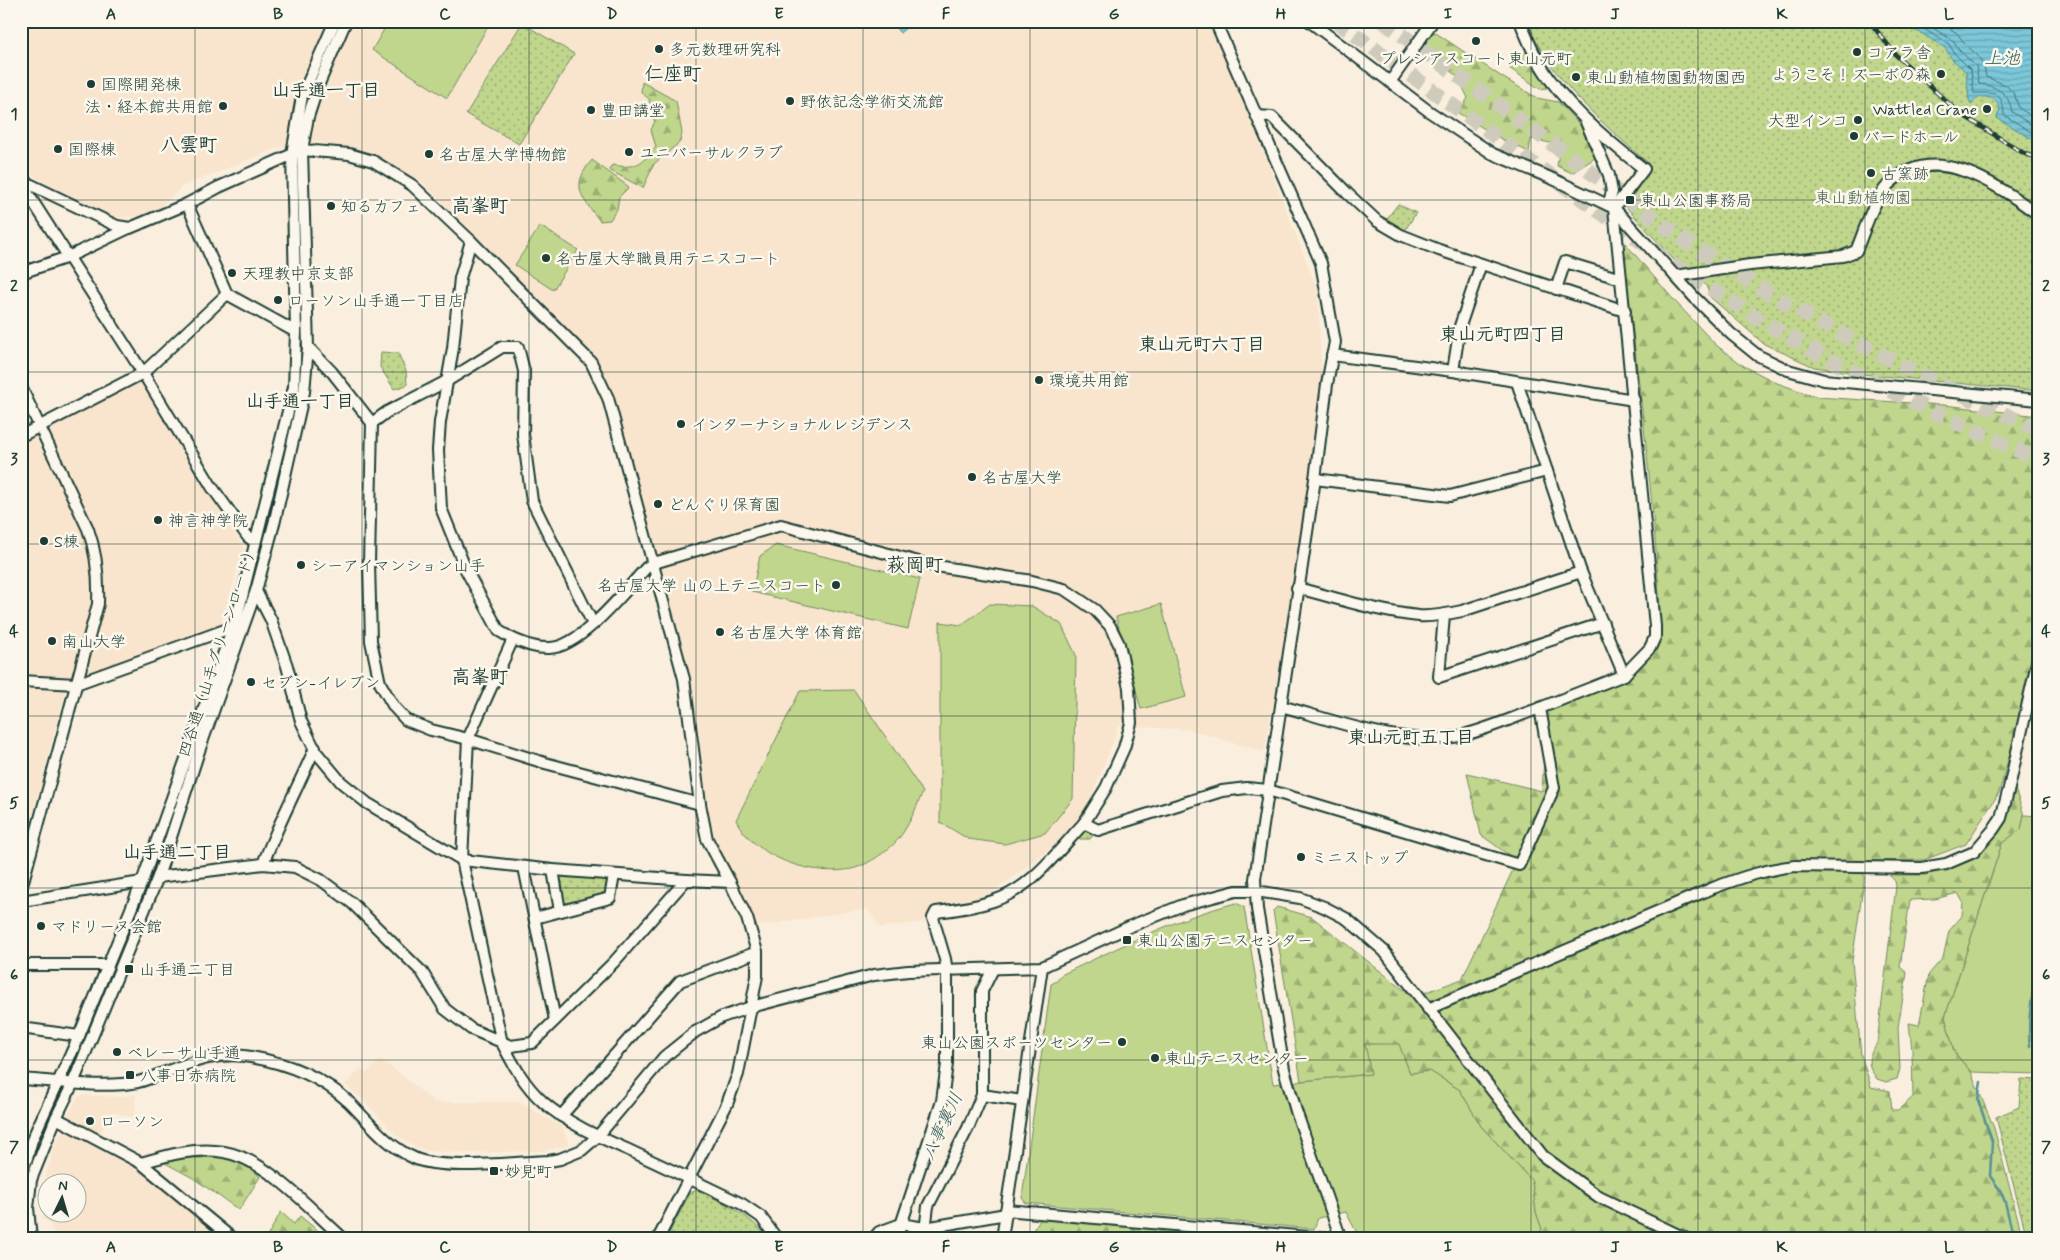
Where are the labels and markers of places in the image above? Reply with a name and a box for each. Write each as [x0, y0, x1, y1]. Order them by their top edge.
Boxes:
marker: プレシアスコート東山元町 [1470, 35, 1482, 47]
place label: 多元数理研究科 [669, 40, 781, 61]
marker: 多元数理研究科 [653, 43, 665, 55]
place label: コアラ舎 [1867, 43, 1931, 64]
marker: コアラ舎 [1851, 46, 1863, 58]
place label: プレシアスコート東山元町 [1380, 49, 1572, 70]
place label: ようこそ！ズーボの森 [1771, 65, 1931, 86]
place label: 東山動植物園動物園西 [1586, 68, 1746, 89]
marker: ようこそ！ズーボの森 [1935, 68, 1947, 80]
marker: 東山動植物園動物園西 [1570, 71, 1582, 83]
place label: 国際開発棟 [101, 75, 181, 96]
marker: 国際開発棟 [85, 78, 97, 90]
place label: 野依記念学術交流館 [800, 92, 944, 113]
marker: 野依記念学術交流館 [784, 95, 796, 107]
place label: 法・経本館共用館 [85, 97, 213, 118]
marker: 法・経本館共用館 [217, 100, 229, 112]
place label: Wattled Crane [1873, 100, 1977, 121]
place label: 豊田講堂 [601, 101, 665, 122]
marker: Wattled Crane [1981, 103, 1993, 115]
marker: 豊田講堂 [585, 104, 597, 116]
place label: 大型インコ [1768, 111, 1848, 132]
marker: 大型インコ [1852, 114, 1864, 126]
place label: バードホール [1864, 127, 1959, 148]
marker: バードホール [1848, 130, 1860, 142]
place label: 国際棟 [68, 140, 116, 161]
marker: 国際棟 [52, 143, 64, 155]
place label: ユニバーサルクラブ [639, 143, 783, 164]
place label: 名古屋大学博物館 [439, 145, 567, 166]
marker: ユニバーサルクラブ [623, 146, 635, 158]
marker: 名古屋大学博物館 [423, 148, 435, 160]
place label: 古窯跡 [1881, 164, 1929, 185]
marker: 古窯跡 [1865, 167, 1877, 179]
place label: 東山公園事務局 [1640, 191, 1752, 212]
marker: 東山公園事務局 [1624, 194, 1636, 206]
place label: 知るカフェ [341, 197, 421, 218]
marker: 知るカフェ [325, 200, 337, 212]
place label: 名古屋大学職員用テニスコート [556, 249, 780, 270]
marker: 名古屋大学職員用テニスコート [540, 252, 552, 264]
place label: 天理教中京支部 [242, 264, 354, 285]
marker: 天理教中京支部 [226, 267, 238, 279]
place label: ローソン山手通一丁目店 [288, 291, 464, 312]
marker: ローソン山手通一丁目店 [272, 294, 284, 306]
place label: 環境共用館 [1049, 371, 1129, 392]
marker: 環境共用館 [1033, 374, 1045, 386]
place label: インターナショナルレジデンス [691, 415, 913, 436]
marker: インターナショナルレジデンス [675, 418, 687, 430]
place label: 名古屋大学 [982, 468, 1062, 489]
marker: 名古屋大学 [966, 471, 978, 483]
place label: どんぐり保育園 [668, 495, 780, 516]
marker: どんぐり保育園 [652, 498, 664, 510]
place label: 神言神学院 [168, 511, 248, 532]
marker: 神言神学院 [152, 514, 164, 526]
place label: S棟 [54, 532, 79, 553]
marker: S棟 [38, 535, 50, 547]
place label: シーアイマンション山手 [311, 556, 485, 577]
marker: シーアイマンション山手 [295, 559, 307, 571]
place label: 名古屋大学 山の上テニスコート [597, 576, 826, 597]
marker: 名古屋大学 山の上テニスコート [830, 579, 842, 591]
place label: 名古屋大学 体育館 [730, 623, 862, 644]
marker: 名古屋大学 体育館 [714, 626, 726, 638]
place label: 南山大学 [62, 632, 126, 653]
marker: 南山大学 [46, 635, 58, 647]
place label: セブン-イレブン [261, 673, 380, 694]
marker: セブン-イレブン [245, 676, 257, 688]
place label: ミニストップ [1311, 848, 1409, 869]
marker: ミニストップ [1295, 851, 1307, 863]
place label: マドリーヌ会館 [51, 917, 162, 938]
marker: マドリーヌ会館 [35, 920, 47, 932]
place label: 東山公園テニスセンター [1137, 931, 1313, 952]
marker: 東山公園テニスセンター [1121, 934, 1133, 946]
place label: 山手通二丁目 [139, 960, 235, 981]
marker: 山手通二丁目 [123, 963, 135, 975]
place label: 東山公園スポーツセンター [921, 1033, 1112, 1054]
marker: 東山公園スポーツセンター [1116, 1036, 1128, 1048]
place label: ベレーサ山手通 [127, 1043, 240, 1064]
marker: ベレーサ山手通 [111, 1046, 123, 1058]
place label: 東山テニスセンター [1165, 1049, 1309, 1070]
marker: 東山テニスセンター [1149, 1052, 1161, 1064]
place label: 八事日赤病院 [140, 1066, 236, 1087]
marker: 八事日赤病院 [124, 1069, 136, 1081]
place label: ローソン [100, 1112, 164, 1133]
marker: ローソン [84, 1115, 96, 1127]
place label: 妙見町 [504, 1162, 552, 1183]
marker: 妙見町 [488, 1165, 500, 1177]

